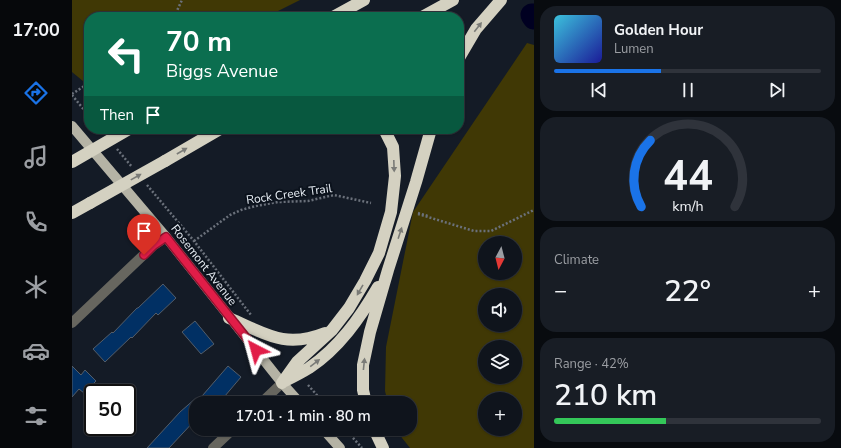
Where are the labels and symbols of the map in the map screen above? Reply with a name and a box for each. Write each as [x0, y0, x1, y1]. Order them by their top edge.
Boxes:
one-way arrow [474, 22, 482, 33]
one-way arrow [176, 148, 187, 155]
one-way arrow [391, 160, 398, 172]
one-way arrow [130, 174, 142, 180]
street label: Rock Creek Trail [245, 180, 333, 208]
pin [127, 214, 161, 255]
street label: Rosemont Avenue [167, 221, 241, 309]
one-way arrow [397, 227, 403, 239]
north arrow [478, 236, 522, 280]
one-way arrow [357, 284, 364, 296]
position arrow [235, 329, 277, 371]
one-way arrow [360, 358, 367, 370]
one-way arrow [310, 359, 321, 367]
speed limit sign: 50 [84, 384, 136, 436]

